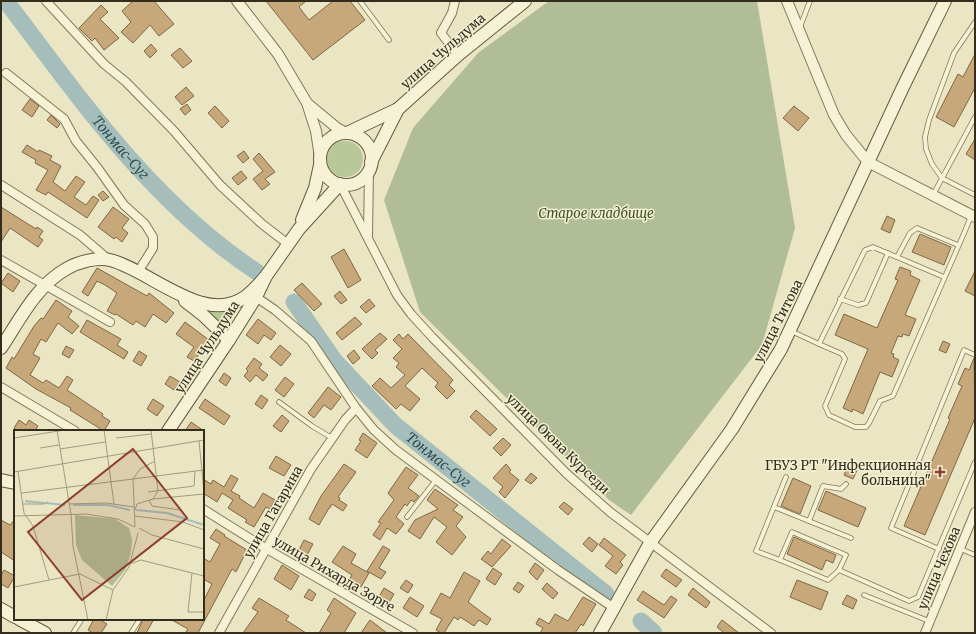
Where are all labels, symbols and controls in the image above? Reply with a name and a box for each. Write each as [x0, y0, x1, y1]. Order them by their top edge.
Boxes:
street label: улица Чульдума [397, 10, 489, 92]
water label: Тонмас-Суг [88, 112, 154, 184]
park label: Старое кладбище [538, 205, 654, 222]
street label: улица Титова [750, 277, 806, 365]
street label: улица Чульдума [171, 298, 243, 396]
street label: улица Оюна Курседи [503, 390, 613, 498]
water label: Тонмас-Суг [402, 428, 475, 492]
inset map [14, 430, 204, 620]
place label: ГБУЗ РТ "Инфекционная больница" [765, 457, 931, 489]
street label: улица Гагарина [240, 463, 306, 561]
marker: ГБУЗ РТ "Инфекционная больница" [934, 466, 946, 478]
street label: улица Чехова [914, 524, 964, 612]
street label: улица Рихарда Зорге [270, 532, 398, 616]

